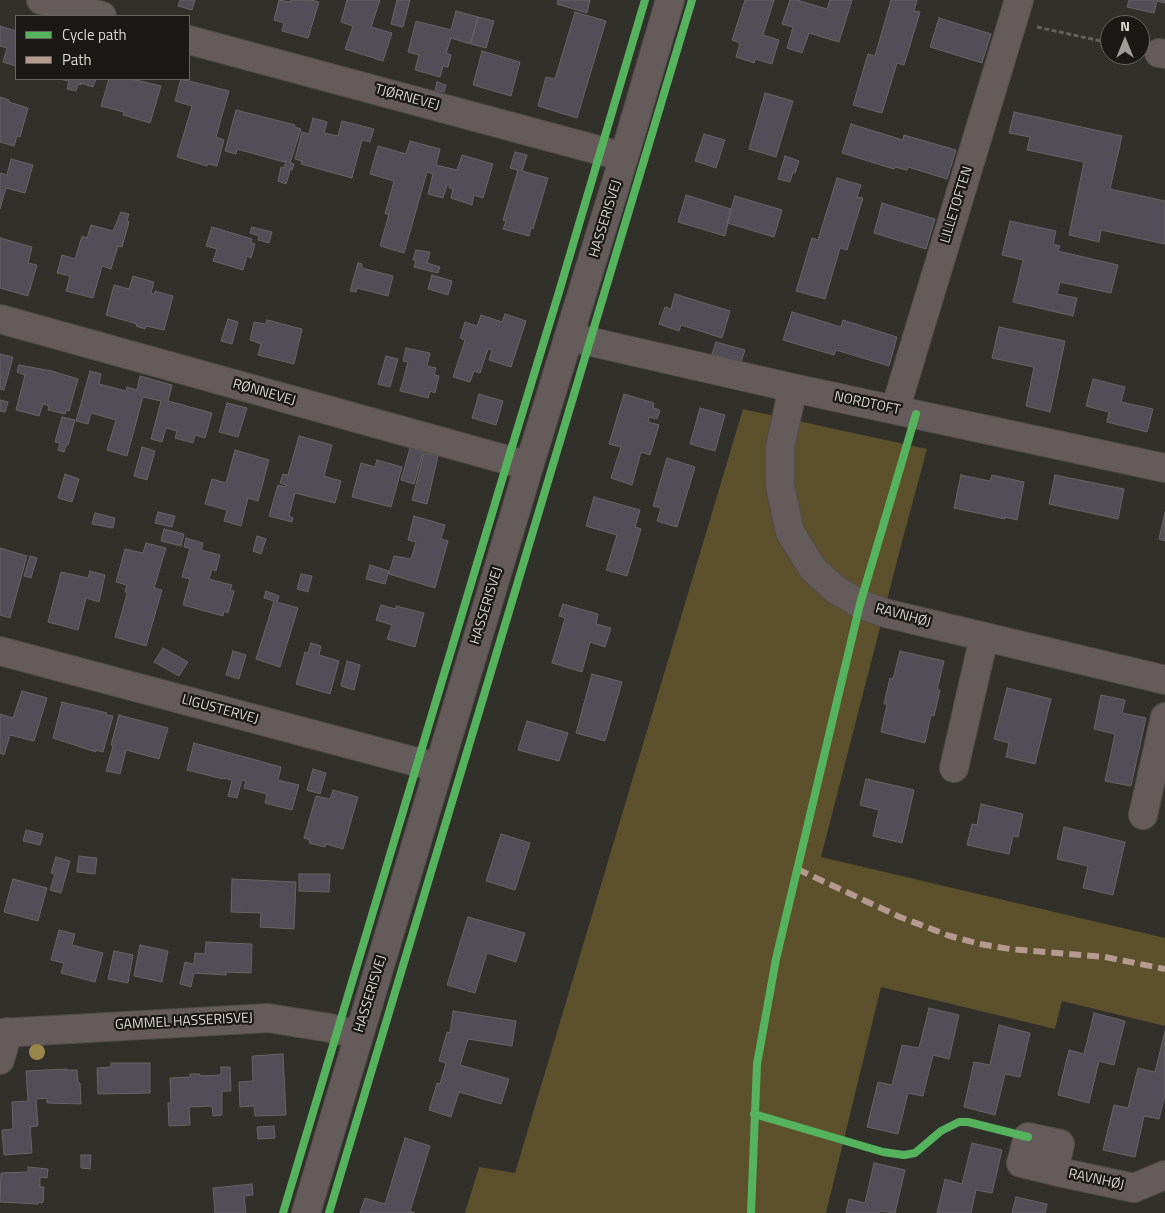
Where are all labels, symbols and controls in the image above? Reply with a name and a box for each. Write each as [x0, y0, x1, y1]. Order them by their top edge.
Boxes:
legend [15, 15, 190, 80]
north arrow [1100, 15, 1150, 65]
text: N [1120, 15, 1130, 36]
text: Cycle path [62, 23, 127, 46]
text: Path [62, 48, 92, 71]
street label: TJØRNEVEJ [373, 81, 441, 115]
street label: LILLETOFTEN [937, 165, 977, 245]
street label: HASSERISVEJ [586, 178, 626, 260]
street label: RØNNEVEJ [231, 376, 297, 410]
street label: NORDTOFT [832, 389, 902, 419]
street label: HASSERISVEJ [467, 565, 507, 647]
street label: RAVNHØJ [874, 601, 932, 631]
street label: LIGUSTERVEJ [180, 692, 260, 728]
street label: HASSERISVEJ [351, 953, 391, 1035]
street label: GAMMEL HASSERISVEJ [115, 1010, 253, 1034]
street label: RAVNHØJ [1067, 1166, 1125, 1194]

